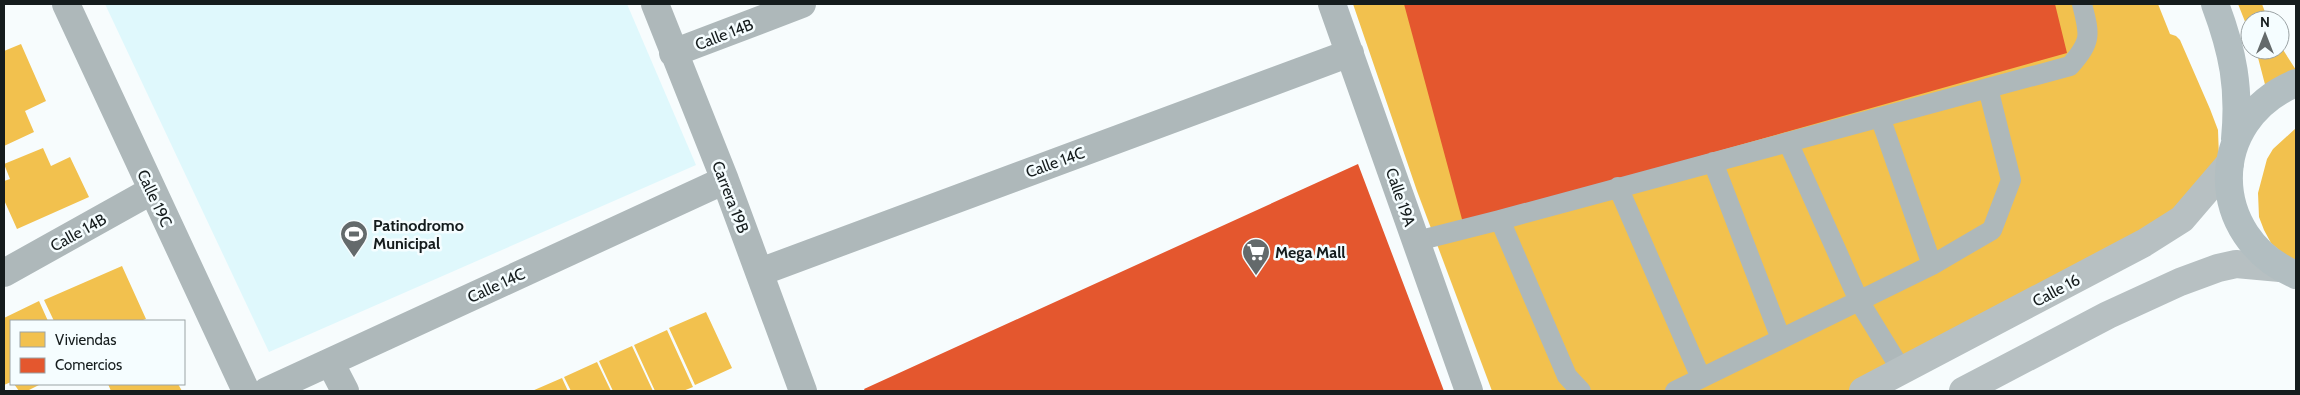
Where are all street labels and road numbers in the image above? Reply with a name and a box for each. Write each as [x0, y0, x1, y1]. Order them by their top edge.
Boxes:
street label: Calle 14B [692, 15, 756, 54]
street label: Calle 14C [1023, 143, 1087, 182]
street label: Carrera 19B [708, 158, 753, 236]
street label: Calle 19A [1382, 165, 1419, 229]
street label: Calle 19C [133, 167, 176, 230]
street label: Calle 14B [47, 209, 110, 255]
street label: Calle 14C [464, 264, 528, 307]
street label: Calle 16 [2029, 270, 2083, 311]

